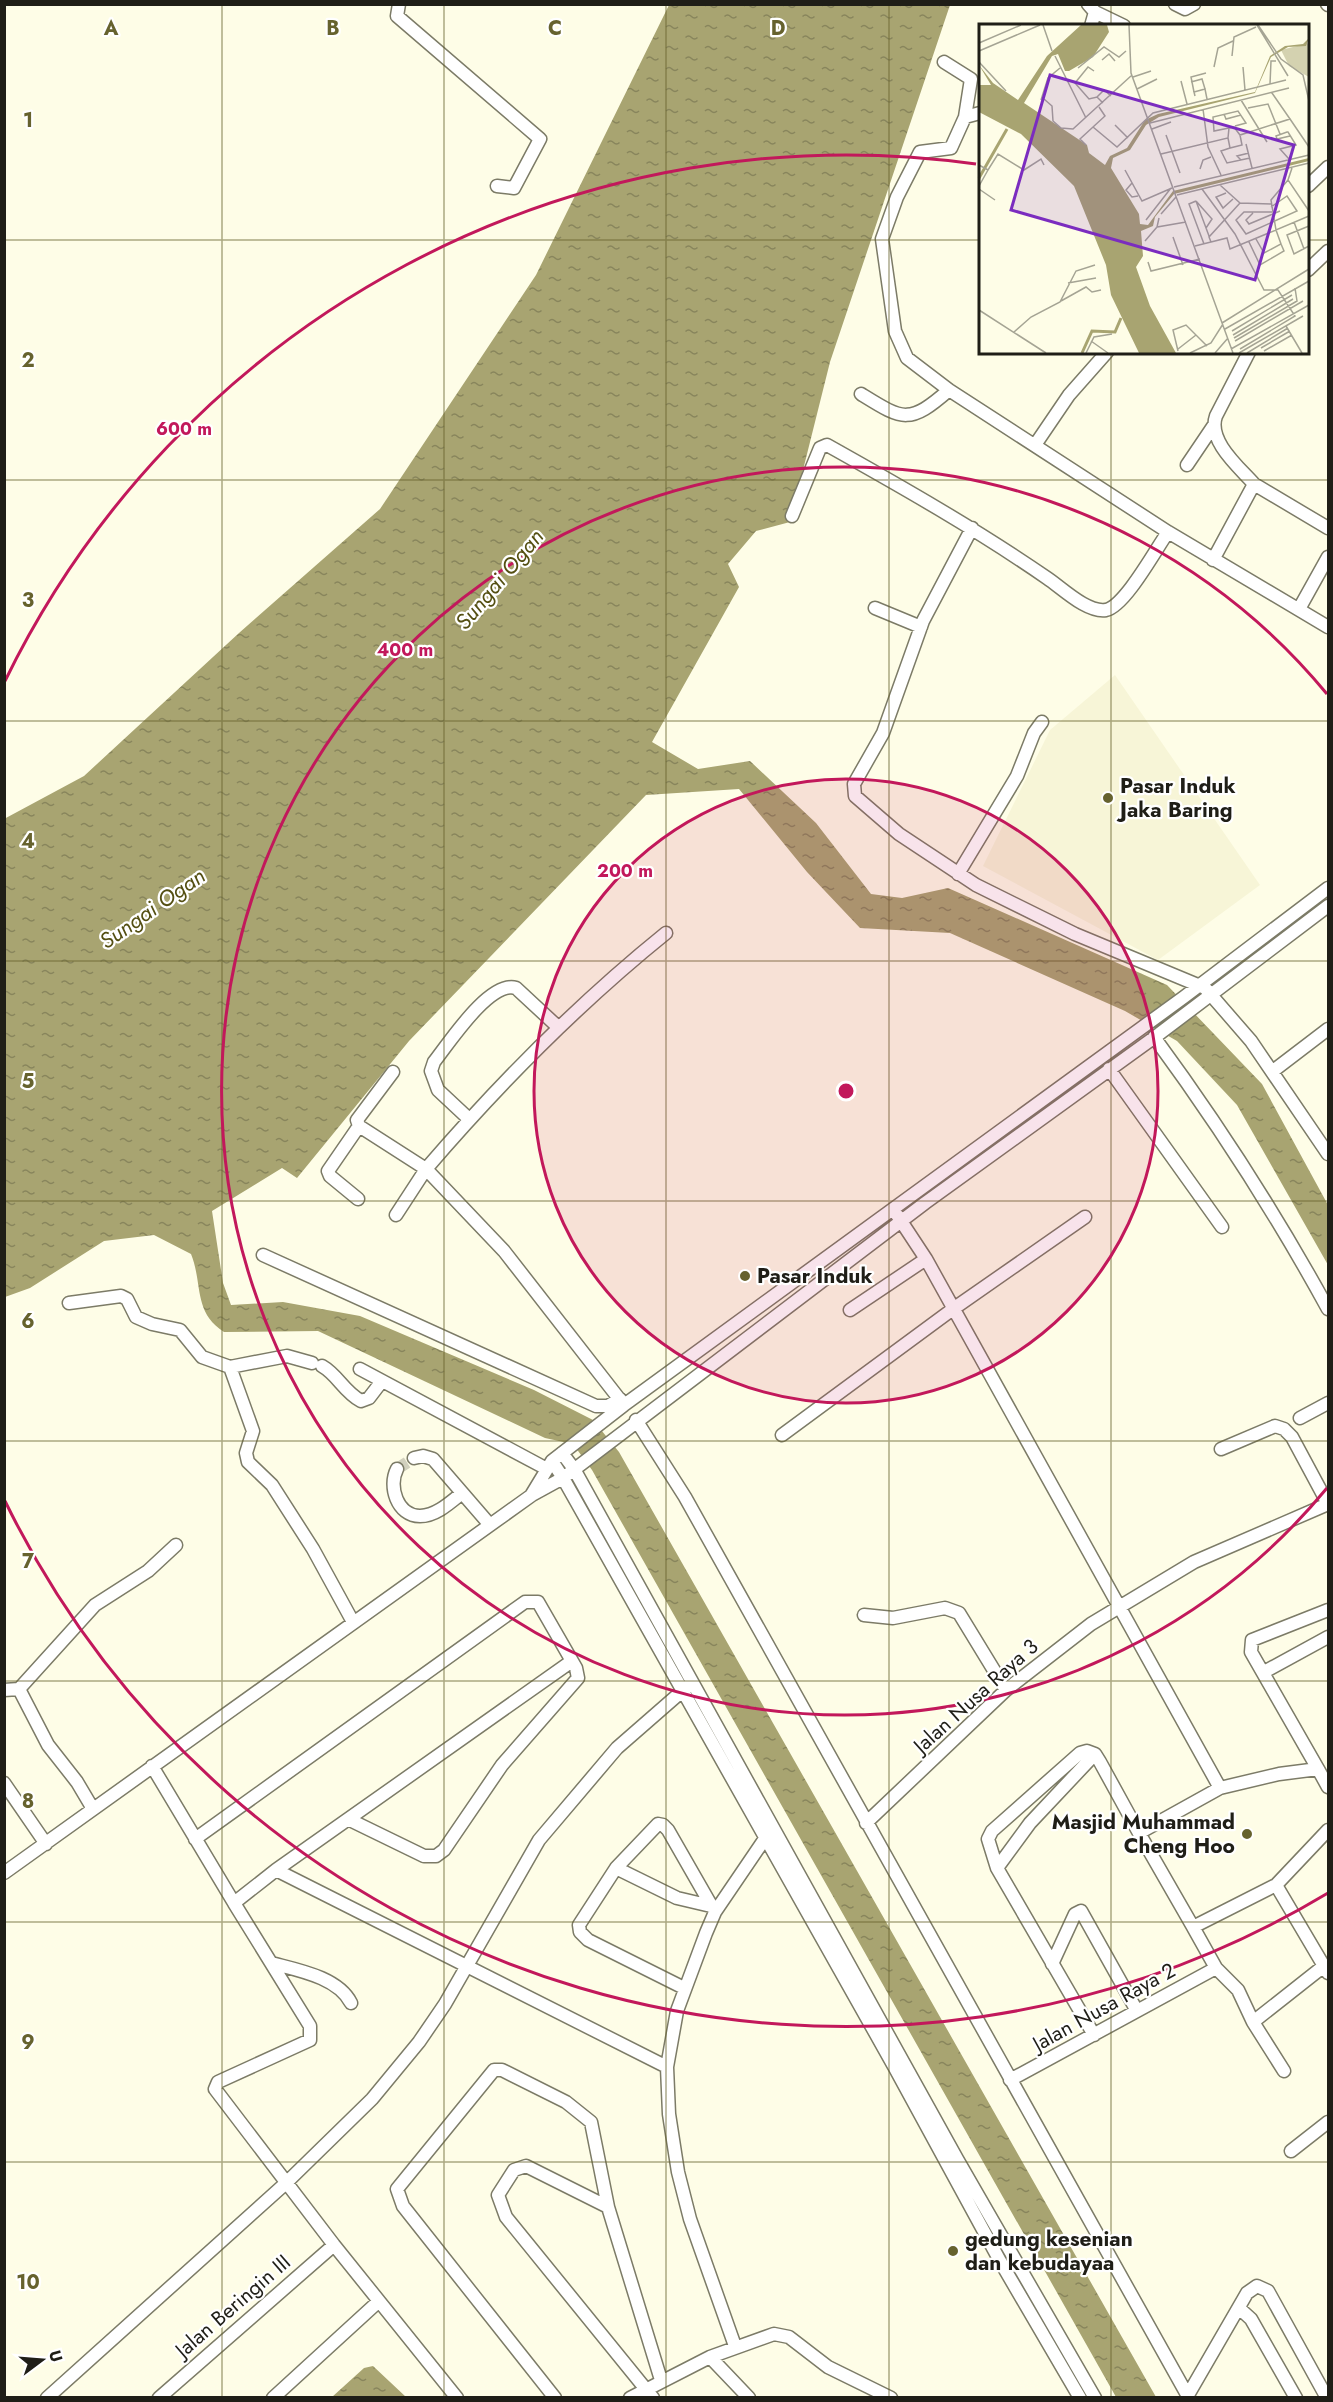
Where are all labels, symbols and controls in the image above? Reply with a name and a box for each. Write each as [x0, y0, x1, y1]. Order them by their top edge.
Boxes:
text: A [103, 14, 119, 43]
text: B [326, 14, 340, 43]
text: C [548, 14, 562, 43]
text: D [771, 14, 785, 43]
inset map [979, 24, 1309, 354]
text: 1 [23, 106, 33, 135]
text: 2 [21, 346, 35, 375]
text: 600 m [156, 416, 212, 442]
water label: Sungai Ogan [447, 522, 551, 636]
text: 3 [22, 586, 34, 615]
text: 400 m [377, 637, 433, 663]
place label: Pasar Induk Jaka Baring [1116, 771, 1236, 825]
marker: Pasar Induk Jaka Baring [1101, 791, 1115, 805]
text: 4 [21, 827, 35, 856]
text: 200 m [597, 858, 653, 884]
water label: Sungai Ogan [92, 860, 212, 956]
text: 5 [22, 1067, 35, 1096]
centre of rings [836, 1081, 856, 1101]
place label: Pasar Induk [757, 1261, 873, 1291]
marker: Pasar Induk [738, 1269, 752, 1283]
text: 6 [21, 1307, 35, 1336]
text: 7 [22, 1547, 35, 1576]
street label: Jalan Nusa Raya 3 [905, 1632, 1045, 1762]
text: 8 [22, 1787, 34, 1816]
place label: Masjid Muhammad Cheng Hoo [1052, 1807, 1235, 1861]
marker: Masjid Muhammad Cheng Hoo [1240, 1827, 1254, 1841]
street label: Jalan Nusa Raya 2 [1025, 1955, 1181, 2060]
text: 9 [21, 2028, 35, 2057]
place label: gedung kesenian dan kebudayaa [965, 2224, 1133, 2278]
marker: gedung kesenian dan kebudayaa [946, 2244, 960, 2258]
street label: Jalan Beringin III [167, 2248, 297, 2366]
text: 10 [16, 2268, 40, 2297]
north arrow [12, 2330, 72, 2390]
text: U [43, 2347, 69, 2365]

